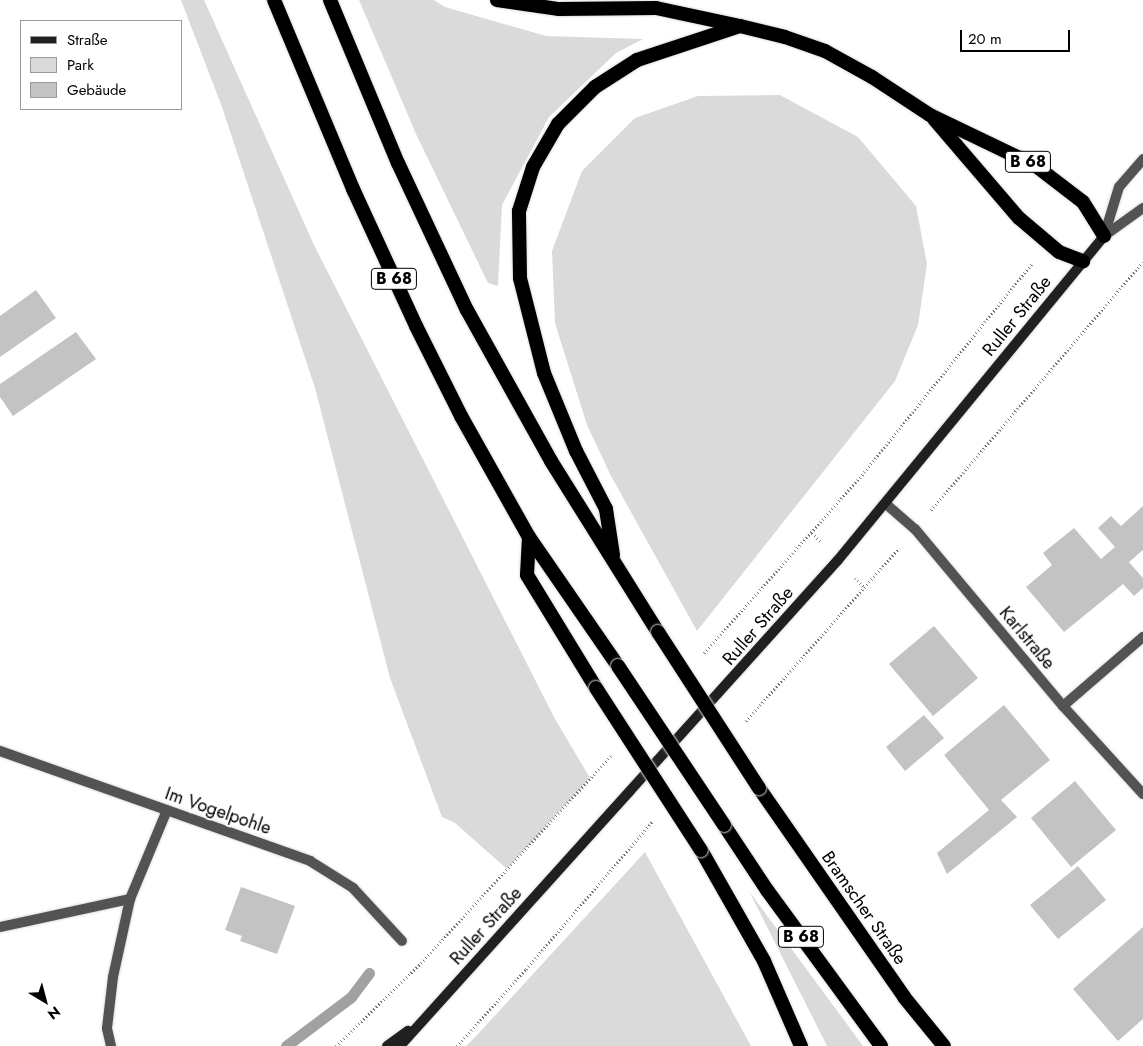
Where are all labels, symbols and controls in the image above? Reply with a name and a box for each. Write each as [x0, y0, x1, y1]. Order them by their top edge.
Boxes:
legend [20, 20, 182, 110]
scale bar [963, 20, 1073, 52]
text: 20 m [968, 28, 1002, 50]
text: Straße [67, 29, 107, 51]
text: Park [67, 54, 94, 76]
text: Gebäude [67, 79, 126, 101]
road number: B 68 [1004, 148, 1052, 176]
road number: B 68 [370, 266, 418, 292]
street label: Ruller Straße [978, 271, 1056, 361]
street label: Ruller Straße [718, 582, 798, 670]
street label: Karlstraße [995, 602, 1059, 674]
street label: Im Vogelpohle [162, 783, 274, 839]
street label: Bramscher Straße [817, 847, 911, 969]
street label: Ruller Straße [445, 883, 527, 969]
road number: B 68 [777, 924, 825, 950]
north arrow [20, 976, 70, 1026]
text: N [44, 1002, 64, 1024]

